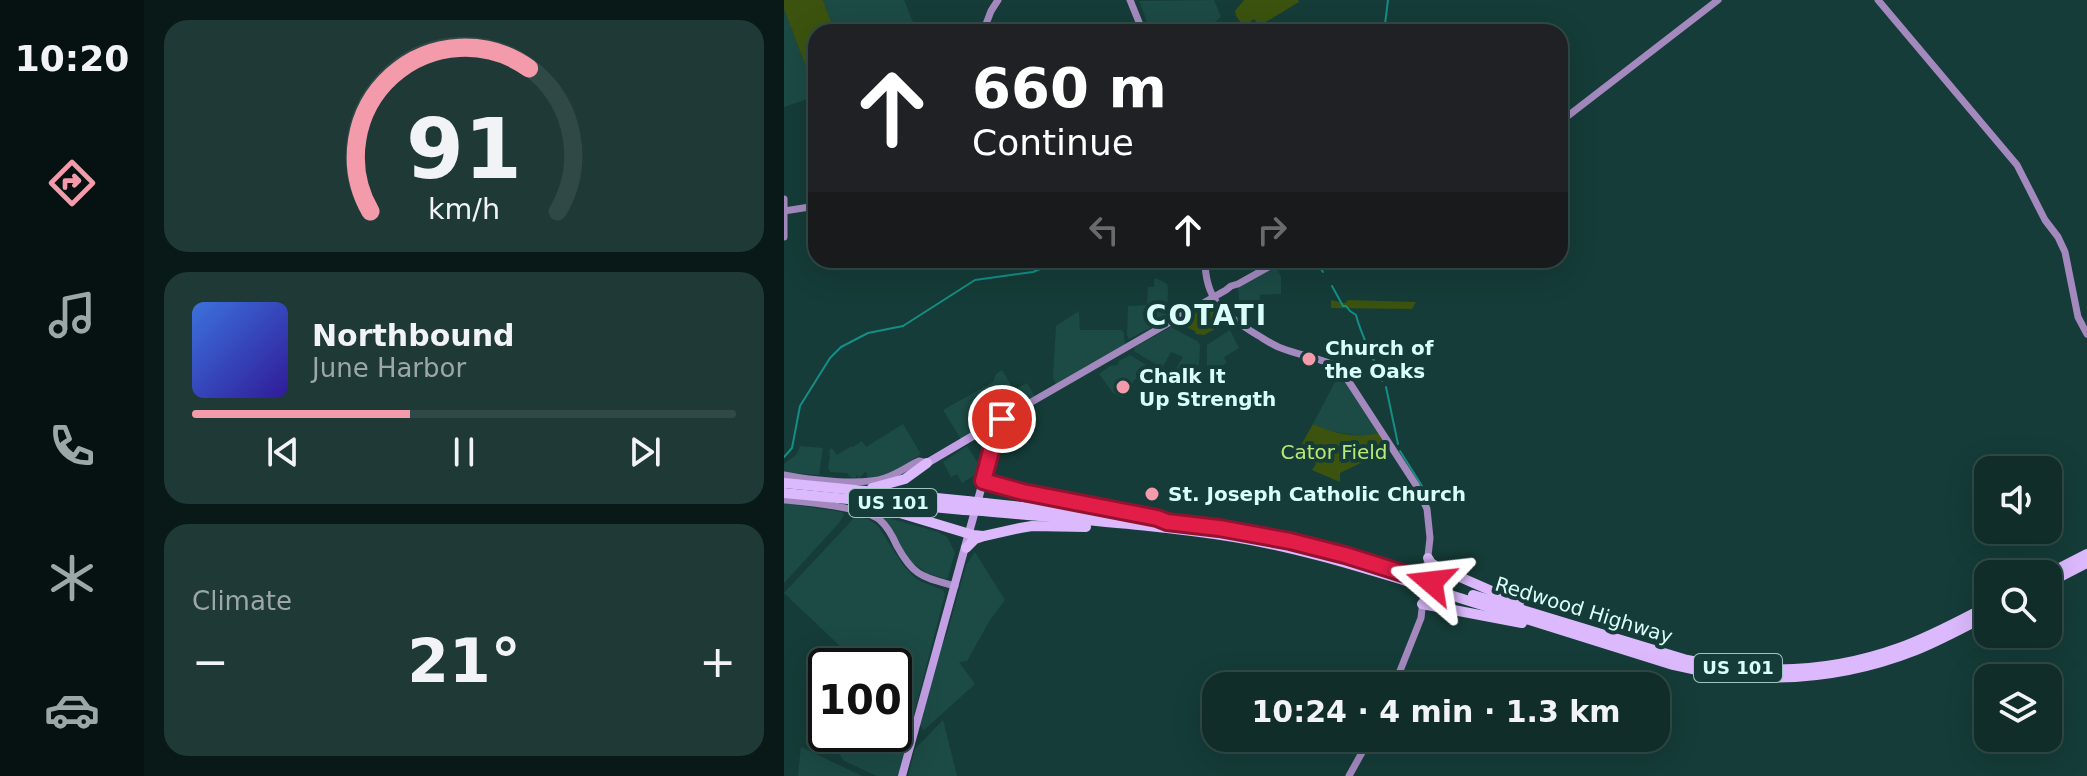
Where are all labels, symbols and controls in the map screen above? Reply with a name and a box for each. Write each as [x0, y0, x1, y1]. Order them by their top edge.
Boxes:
text: 10:20 [15, 38, 129, 79]
text: 660 m [972, 55, 1167, 120]
icon: ahead [840, 56, 944, 160]
text: 91 [406, 101, 522, 198]
text: Continue [972, 122, 1134, 163]
icon: directions [44, 155, 100, 211]
text: km/h [428, 192, 500, 226]
icon: left [1082, 208, 1126, 252]
icon: ahead [1166, 208, 1210, 252]
icon: right [1250, 208, 1294, 252]
icon: music [44, 287, 100, 343]
district label: COTATI [1146, 299, 1268, 332]
text: Northbound [312, 318, 515, 353]
place label: Church of the Oaks [1325, 336, 1434, 383]
marker: Church of the Oaks [1300, 350, 1318, 368]
text: June Harbor [312, 353, 466, 383]
place label: Chalk It Up Strength [1139, 364, 1276, 411]
marker: Chalk It Up Strength [1114, 378, 1132, 396]
pin [968, 385, 1036, 453]
icon: arrive [980, 397, 1024, 441]
icon: phone [44, 418, 100, 474]
icon: previous [261, 430, 305, 474]
icon: pause [442, 430, 486, 474]
icon: next [623, 430, 667, 474]
park label: Cator Field [1280, 440, 1388, 464]
map controls [1974, 456, 2062, 752]
button: sound [1974, 456, 2062, 544]
place label: St. Joseph Catholic Church [1168, 482, 1466, 506]
marker: St. Joseph Catholic Church [1143, 485, 1161, 503]
road number: US 101 [849, 489, 937, 517]
position arrow [1389, 540, 1473, 624]
icon: climate [44, 550, 100, 606]
button: search [1974, 560, 2062, 648]
street label: Redwood Highway [1492, 572, 1676, 648]
text: Climate [192, 586, 292, 616]
text: 21° [407, 626, 521, 696]
text: − [192, 636, 229, 687]
text: + [699, 636, 736, 687]
speed limit sign: 100 [808, 648, 912, 752]
road number: US 101 [1694, 654, 1782, 682]
button: layers [1974, 664, 2062, 752]
icon: car [44, 682, 100, 738]
text: 10:24 · 4 min · 1.3 km [1251, 694, 1621, 729]

